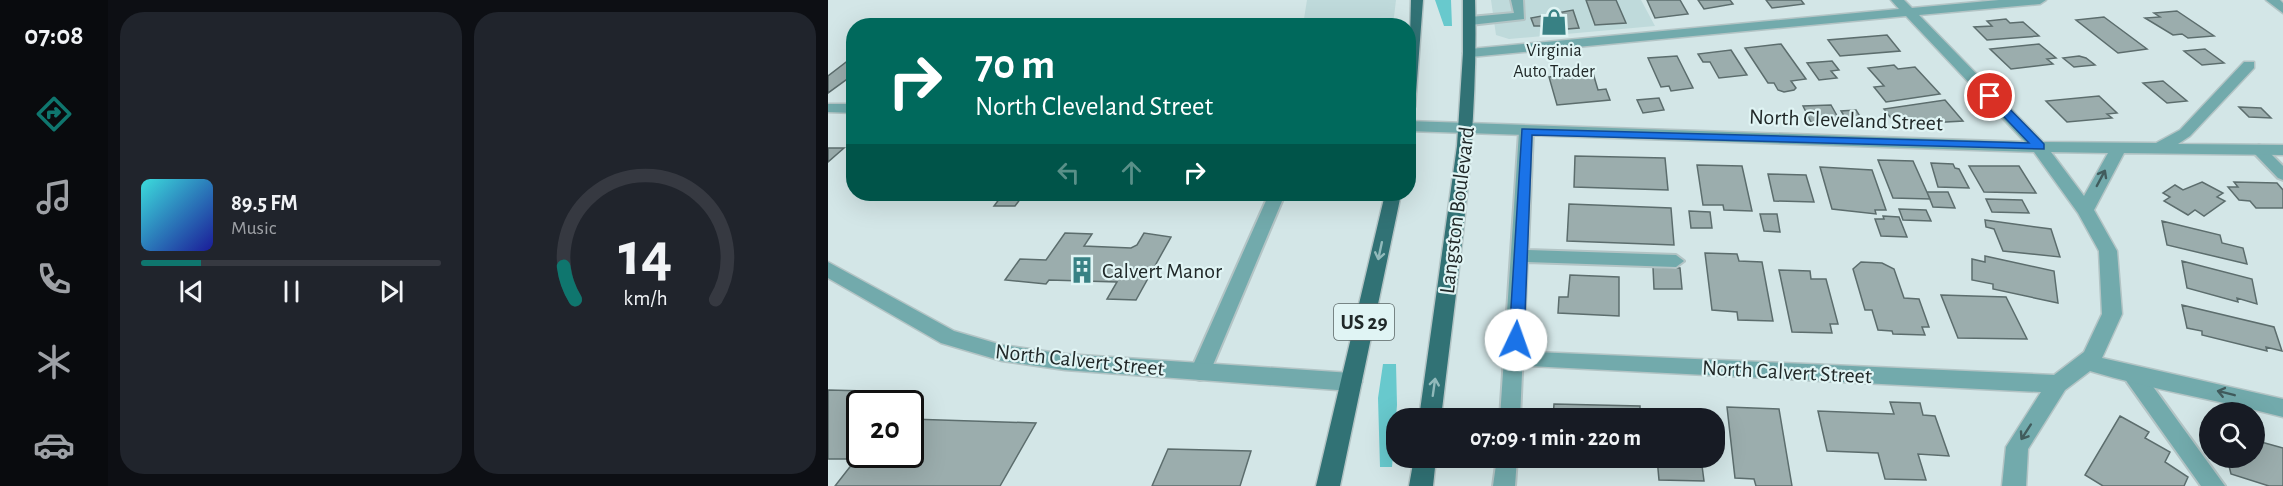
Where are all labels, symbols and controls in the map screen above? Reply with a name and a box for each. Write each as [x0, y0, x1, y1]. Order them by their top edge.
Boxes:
shop icon: Virginia Auto Trader [1539, 7, 1569, 37]
text: 07:08 [24, 22, 84, 49]
icon: right [876, 42, 954, 120]
place label: Virginia Auto Trader [1513, 42, 1595, 81]
text: 70 m [975, 44, 1055, 86]
pin [1964, 70, 2015, 121]
icon: arrive [1973, 79, 2006, 112]
icon: directions [33, 93, 75, 135]
text: North Cleveland Street [975, 93, 1213, 120]
street label: North Cleveland Street [1749, 106, 1943, 134]
street label: Langston Boulevard [1436, 125, 1478, 295]
icon: left [1052, 156, 1085, 189]
icon: ahead [1115, 156, 1148, 189]
icon: right [1178, 156, 1211, 189]
one-way arrow [2096, 169, 2107, 187]
icon: music [33, 176, 75, 218]
text: 89.5 FM [231, 192, 298, 214]
text: Music [231, 218, 277, 238]
text: 14 [618, 224, 672, 286]
one-way arrow [1374, 240, 1385, 260]
building icon: Calvert Manor [1067, 255, 1097, 285]
icon: phone [33, 258, 75, 300]
place label: Calvert Manor [1102, 260, 1222, 282]
icon: previous [175, 275, 208, 308]
icon: pause [275, 275, 308, 308]
icon: next [375, 275, 408, 308]
text: km/h [623, 288, 667, 309]
road number: US 29 [1334, 304, 1394, 340]
position arrow [1484, 308, 1548, 372]
street label: North Calvert Street [994, 340, 1166, 380]
icon: climate [33, 341, 75, 383]
street label: North Calvert Street [1701, 357, 1872, 387]
one-way arrow [1429, 378, 1440, 397]
one-way arrow [2217, 387, 2236, 399]
speed limit sign: 20 [846, 390, 924, 468]
map controls [2199, 402, 2265, 468]
button: search [2199, 402, 2265, 468]
one-way arrow [2020, 423, 2032, 440]
icon: car [33, 424, 75, 466]
text: 07:09 · 1 min · 220 m [1470, 427, 1641, 449]

